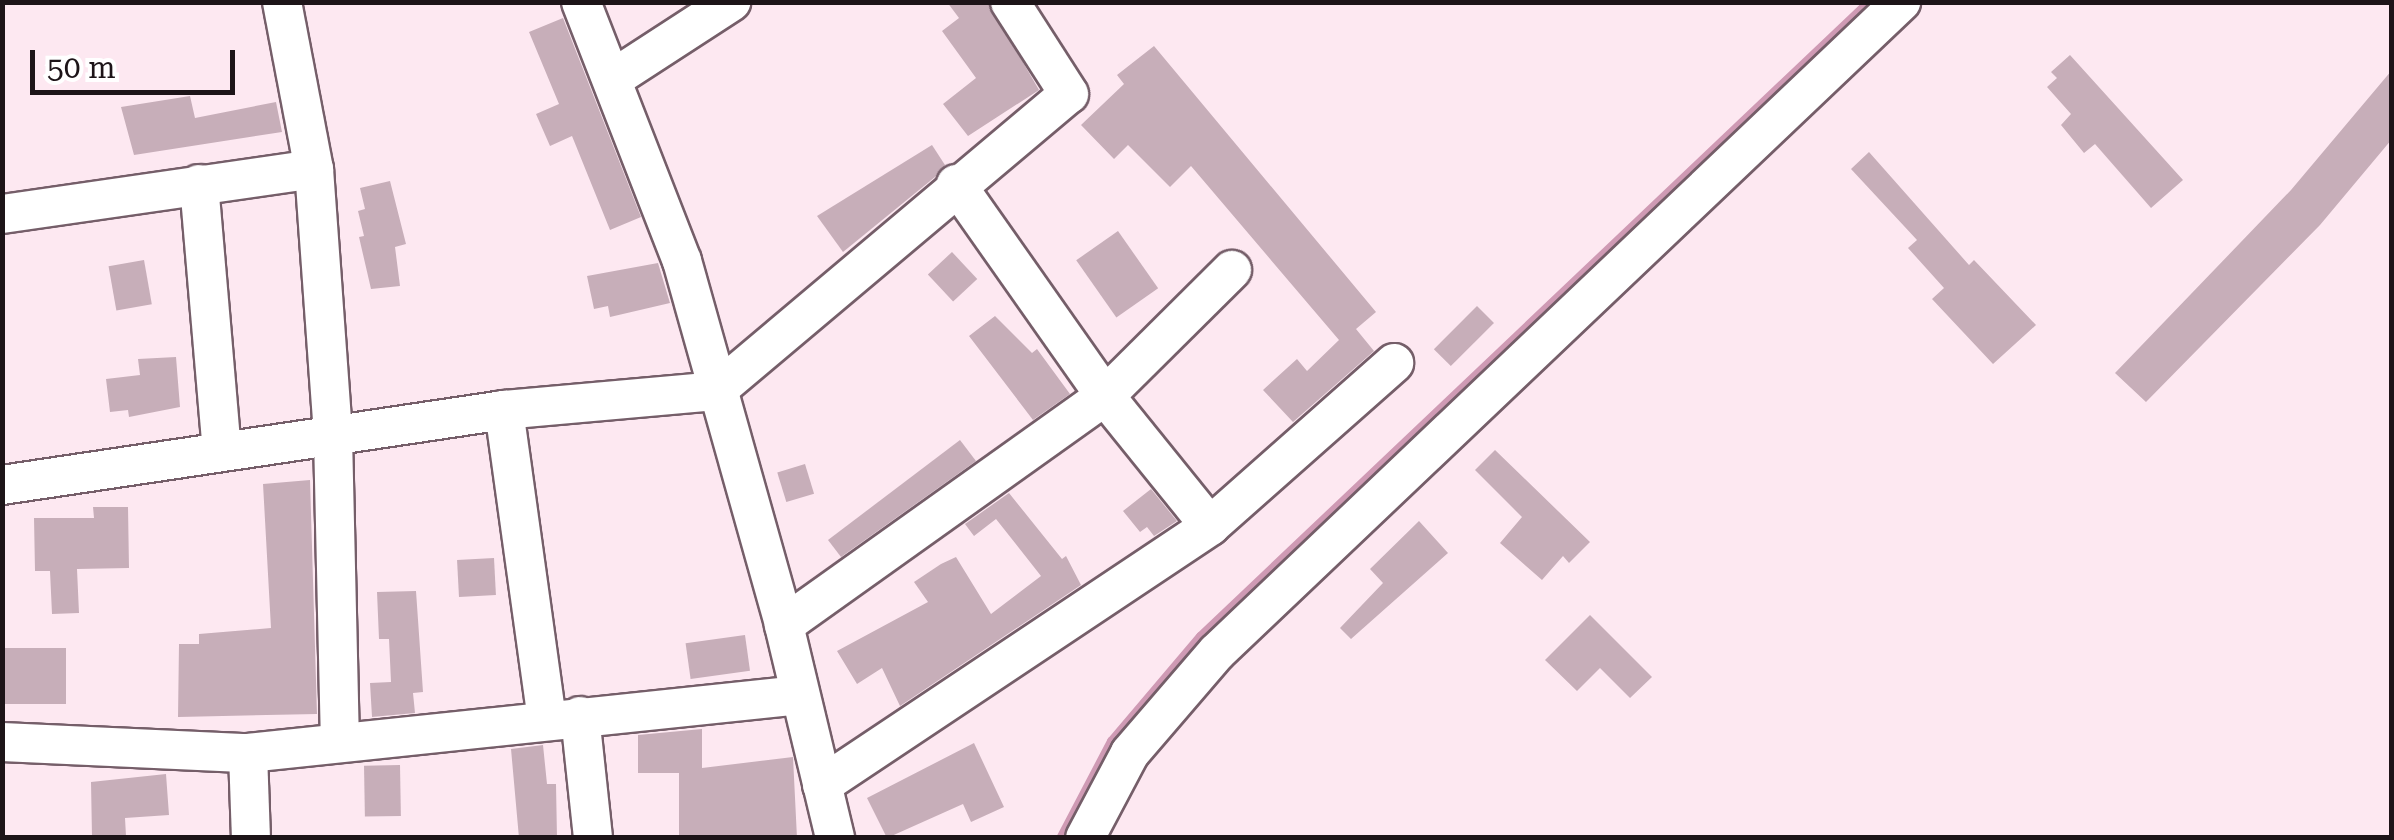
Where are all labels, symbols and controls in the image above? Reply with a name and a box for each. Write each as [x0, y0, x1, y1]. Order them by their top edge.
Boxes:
scale bar [35, 30, 240, 92]
text: 50 m [47, 50, 116, 85]

